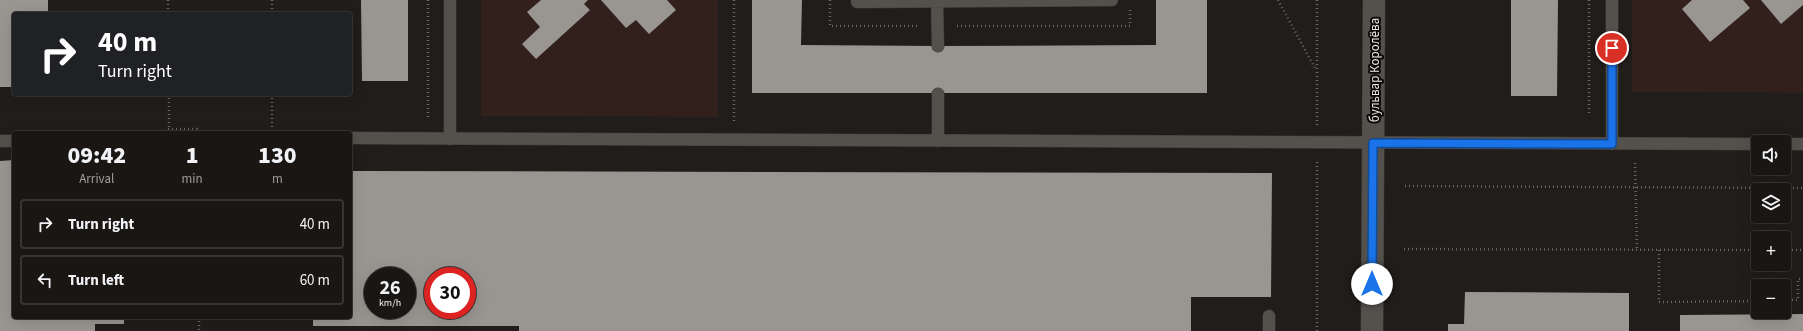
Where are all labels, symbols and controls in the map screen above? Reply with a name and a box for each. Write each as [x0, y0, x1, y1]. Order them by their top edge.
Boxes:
street label: бульвар Королёва [1366, 18, 1384, 122]
text: 40 m [98, 22, 157, 62]
icon: right [32, 28, 84, 80]
pin [1595, 31, 1629, 65]
icon: arrive [1601, 37, 1623, 59]
text: Turn right [98, 59, 172, 84]
map controls [1751, 135, 1791, 319]
button: sound [1751, 135, 1791, 175]
text: 09:42 [67, 138, 126, 173]
text: 1 [186, 138, 199, 173]
text: 130 [258, 138, 297, 173]
text: Arrival [79, 170, 114, 188]
text: min [182, 170, 203, 188]
text: m [272, 170, 283, 188]
button: layers [1751, 183, 1791, 223]
icon: right [34, 213, 56, 235]
text: Turn right [68, 214, 134, 235]
text: 40 m [300, 214, 330, 235]
button: + [1751, 231, 1791, 271]
position arrow [1351, 263, 1393, 305]
speed limit sign: 30 [424, 267, 476, 319]
icon: left [34, 269, 56, 291]
text: Turn left [68, 270, 124, 291]
text: 60 m [300, 270, 330, 291]
text: 26 [379, 274, 401, 302]
button: − [1751, 279, 1791, 319]
text: km/h [379, 296, 401, 310]

